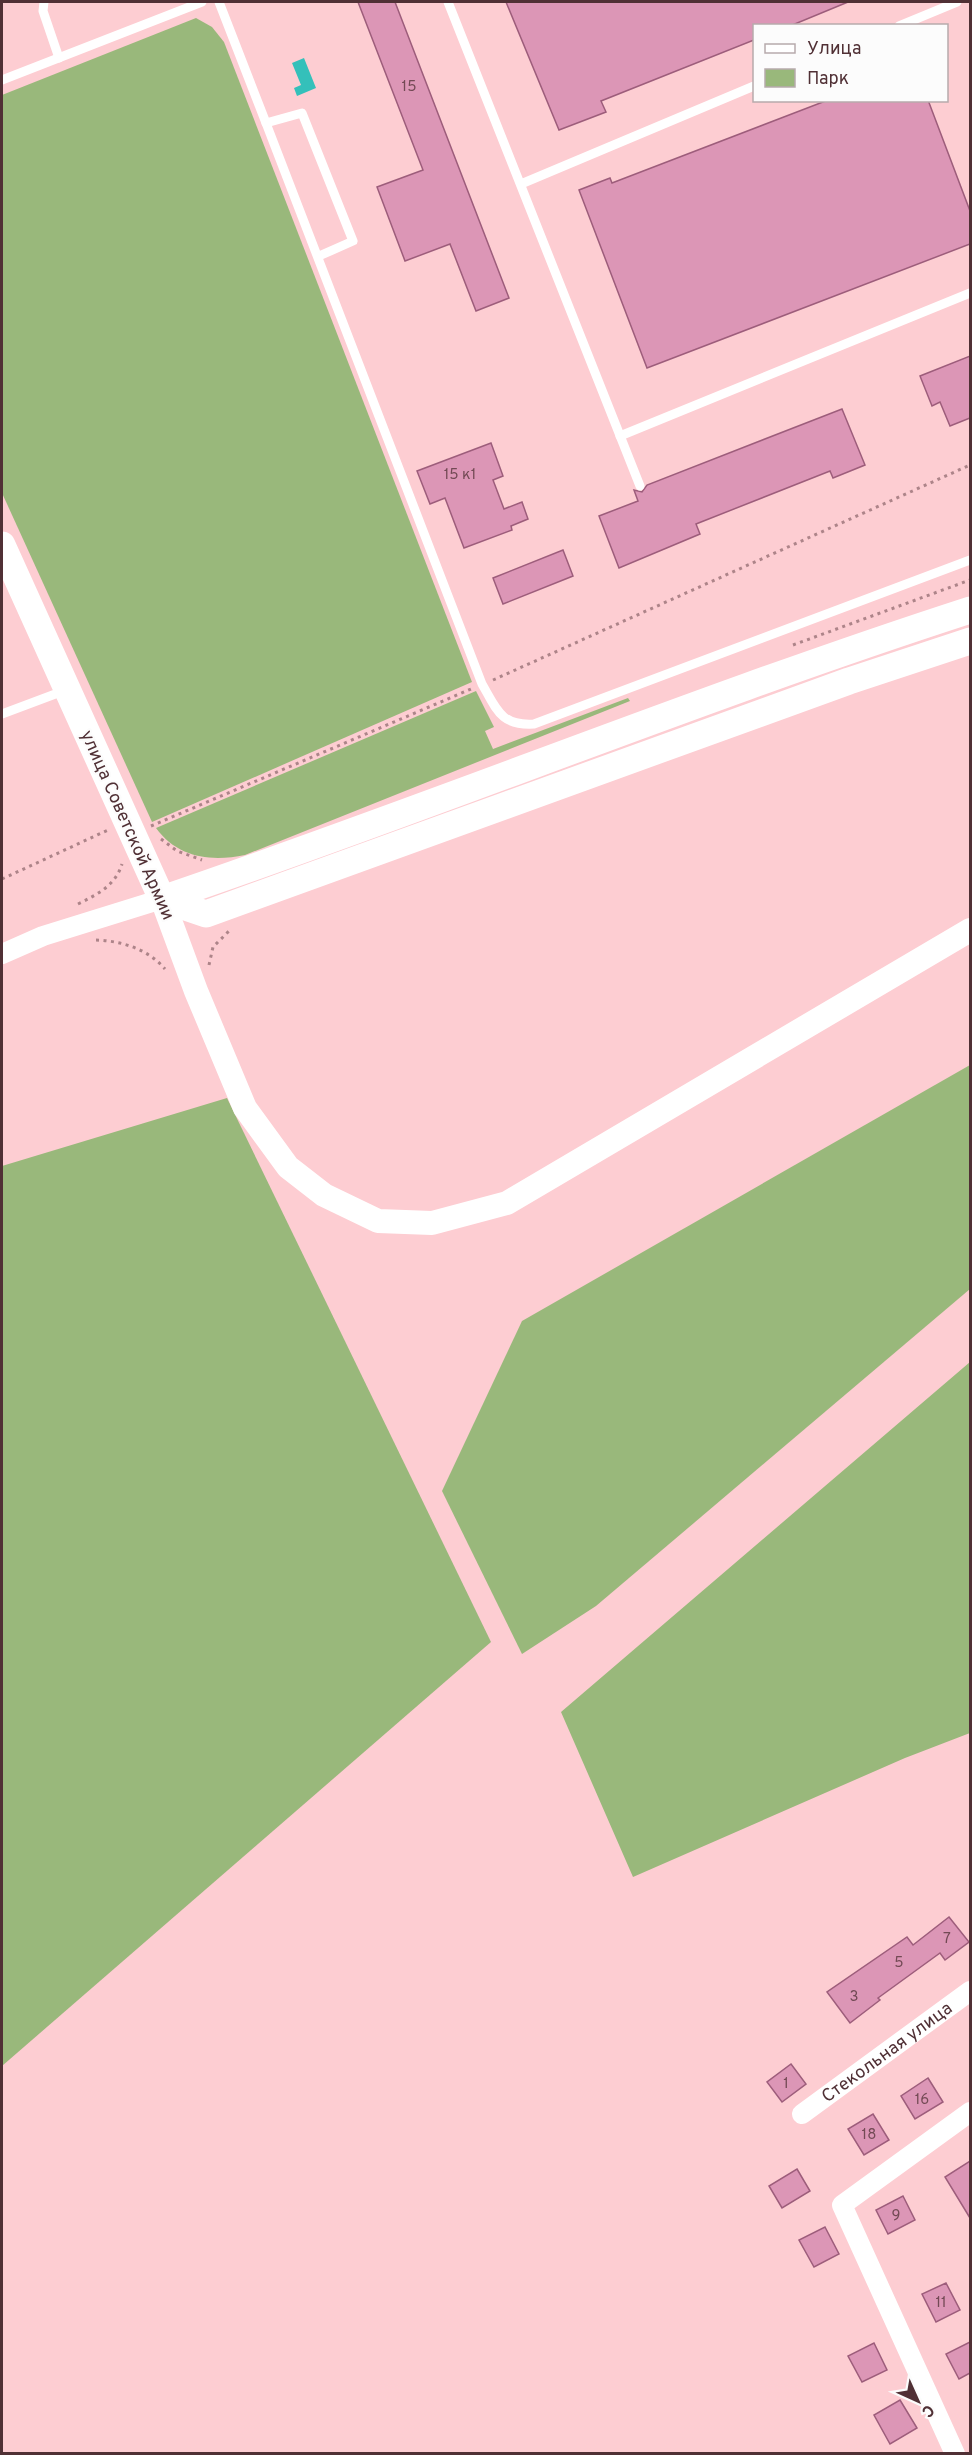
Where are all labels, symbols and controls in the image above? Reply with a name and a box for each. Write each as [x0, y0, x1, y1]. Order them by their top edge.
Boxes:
legend [753, 24, 948, 102]
text: Улица [807, 38, 861, 61]
text: Парк [807, 68, 849, 91]
house number: 15 [402, 78, 416, 97]
house number: 15 к1 [444, 466, 476, 485]
street label: улица Советской Армии [74, 727, 179, 924]
house number: 7 [943, 1930, 951, 1949]
house number: 5 [894, 1954, 904, 1973]
house number: 3 [849, 1988, 859, 2007]
street label: Стекольная улица [818, 1998, 958, 2109]
house number: 1 [783, 2075, 789, 2094]
house number: 16 [915, 2091, 929, 2110]
house number: 18 [862, 2126, 876, 2145]
house number: 9 [892, 2207, 900, 2226]
house number: 11 [935, 2294, 947, 2313]
north arrow [888, 2371, 948, 2431]
text: С [917, 2400, 938, 2421]

